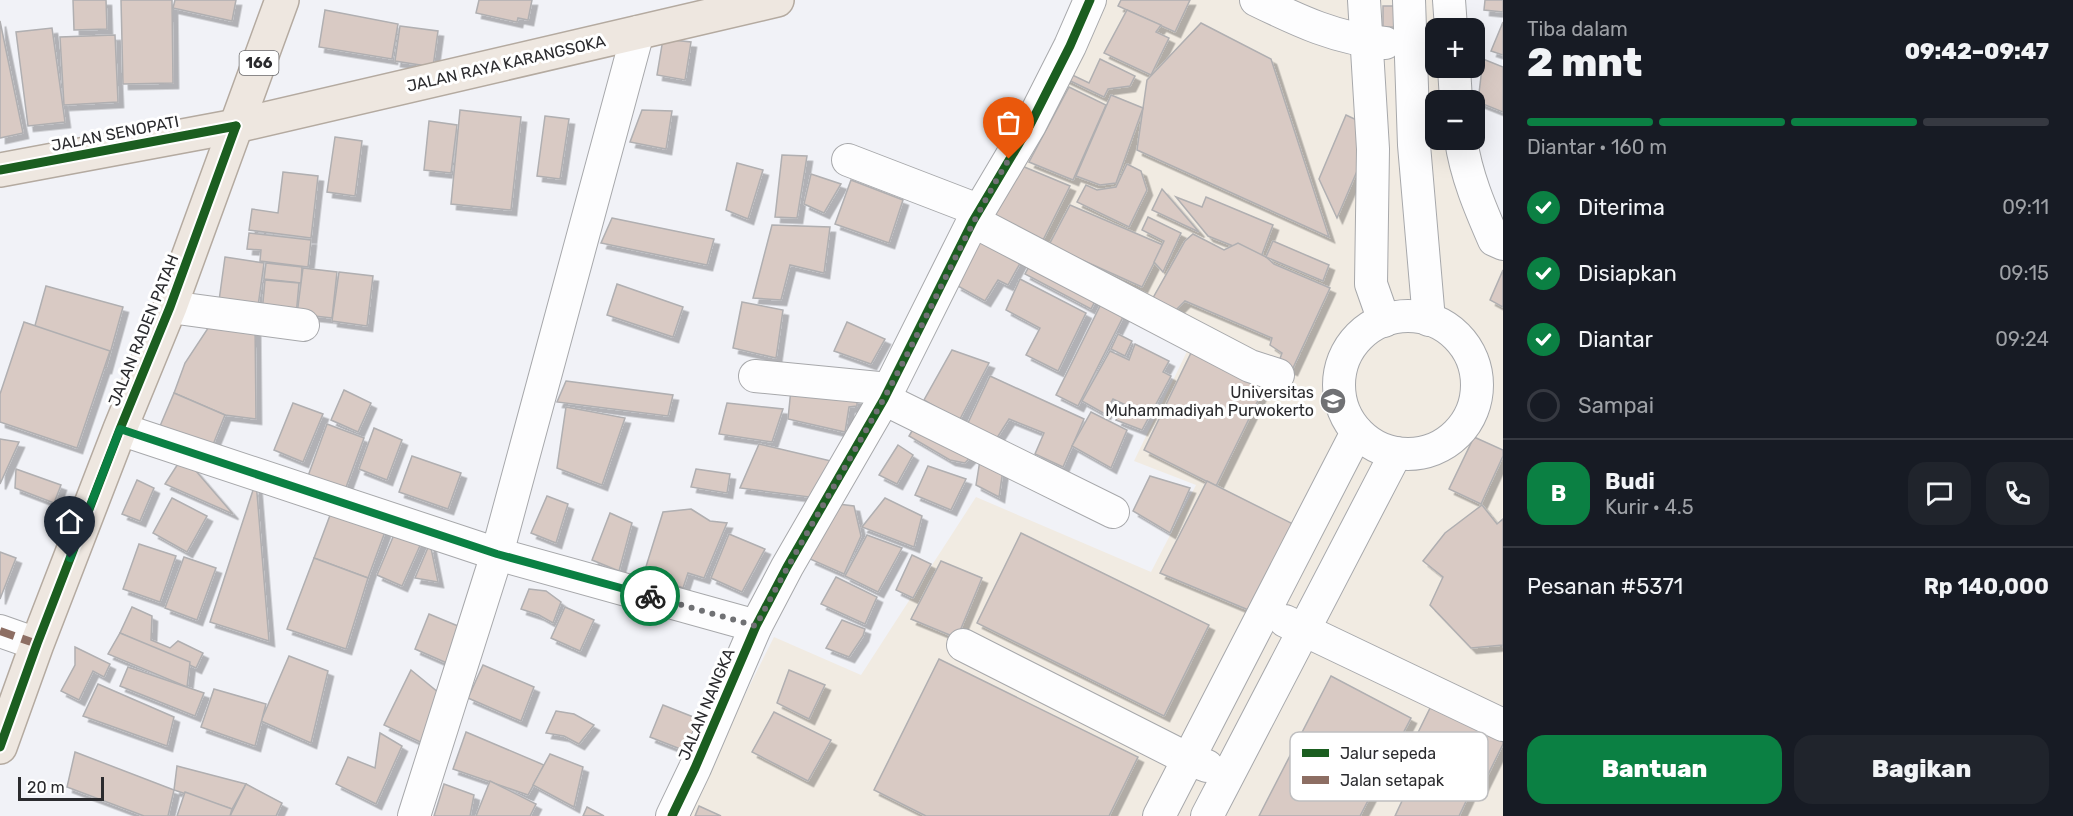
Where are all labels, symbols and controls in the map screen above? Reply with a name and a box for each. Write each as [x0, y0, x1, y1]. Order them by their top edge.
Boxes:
text: Tiba dalam [1527, 17, 1628, 41]
map controls [1425, 18, 1485, 150]
button: + [1425, 18, 1485, 78]
street label: JALAN RAYA KARANGSOKA [405, 31, 608, 96]
text: 09:42–09:47 [1905, 38, 2049, 65]
text: 2 mnt [1527, 40, 1642, 86]
road number: 166 [240, 51, 278, 75]
button: − [1425, 90, 1485, 150]
pin [983, 97, 1034, 159]
icon: bag [992, 106, 1025, 139]
street label: JALAN SENOPATI [50, 112, 181, 155]
text: Diantar · 160 m [1527, 135, 1667, 159]
icon: check [1527, 191, 1560, 224]
text: Diterima [1578, 194, 1665, 221]
text: 09:11 [2002, 195, 2049, 219]
street label: JALAN RADEN PATAH [104, 252, 183, 409]
icon: check [1527, 257, 1560, 290]
text: Disiapkan [1578, 260, 1677, 287]
text: 09:15 [1999, 261, 2049, 285]
icon: check [1527, 323, 1560, 356]
text: Diantar [1578, 326, 1653, 353]
text: 09:24 [1995, 327, 2049, 351]
place label: Universitas Muhammadiyah Purwokerto [1105, 383, 1314, 420]
school or university icon: Universitas Muhammadiyah Purwokerto [1318, 386, 1348, 416]
text: Sampai [1578, 392, 1654, 419]
button: chat [1908, 462, 1971, 525]
button: phone [1986, 462, 2049, 525]
text: Budi [1605, 468, 1655, 495]
text: B [1551, 480, 1566, 507]
text: Kurir · 4.5 [1605, 495, 1694, 519]
pin [44, 496, 95, 558]
icon: home [53, 505, 86, 538]
courier [620, 566, 680, 626]
text: Pesanan #5371 [1527, 573, 1683, 600]
text: Rp 140,000 [1924, 573, 2049, 600]
icon: bike [634, 580, 667, 613]
street label: JALAN NANGKA [674, 645, 739, 763]
legend [1290, 732, 1488, 801]
button: Bantuan [1527, 735, 1782, 804]
button: Bagikan [1794, 735, 2049, 804]
text: Jalur sepeda [1340, 744, 1436, 763]
text: Jalan setapak [1340, 771, 1445, 790]
scale bar [18, 774, 104, 802]
text: 20 m [27, 778, 65, 797]

